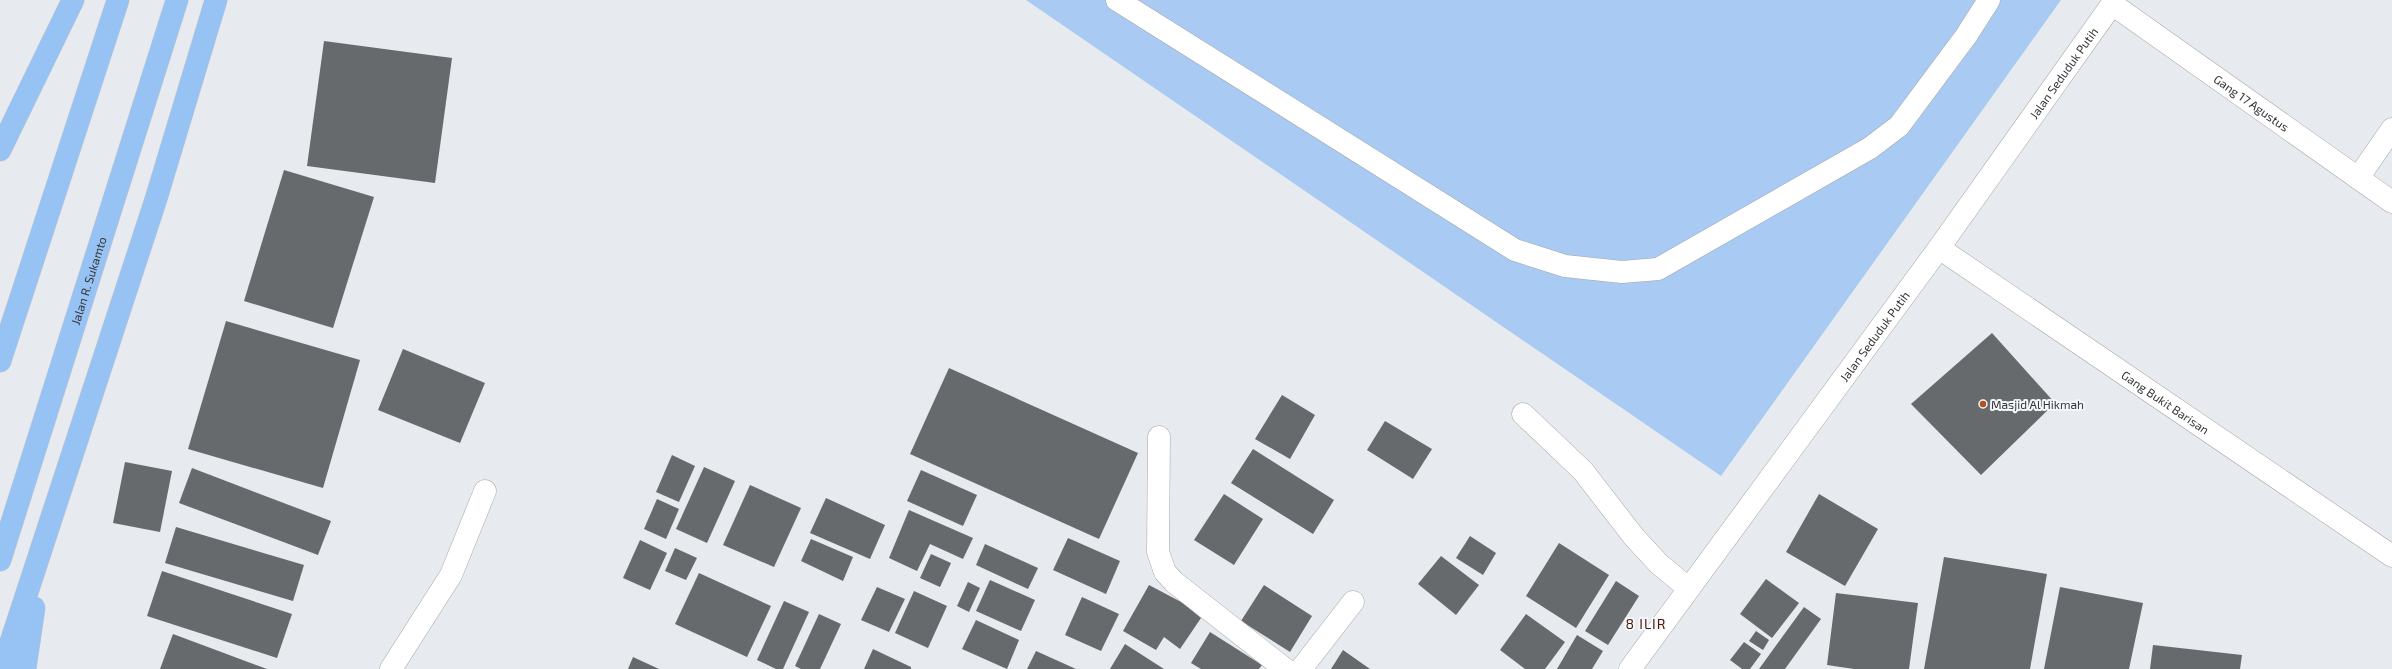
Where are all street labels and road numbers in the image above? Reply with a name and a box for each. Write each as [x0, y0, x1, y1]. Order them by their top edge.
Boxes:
street label: Jalan Seduduk Putih [2026, 25, 2100, 121]
street label: Gang 17 Agustus [2211, 71, 2292, 134]
street label: Jalan R. Sukamto [68, 235, 109, 326]
street label: Jalan Seduduk Putih [1837, 288, 1912, 384]
street label: Gang Bukit Barisan [2119, 367, 2212, 437]

